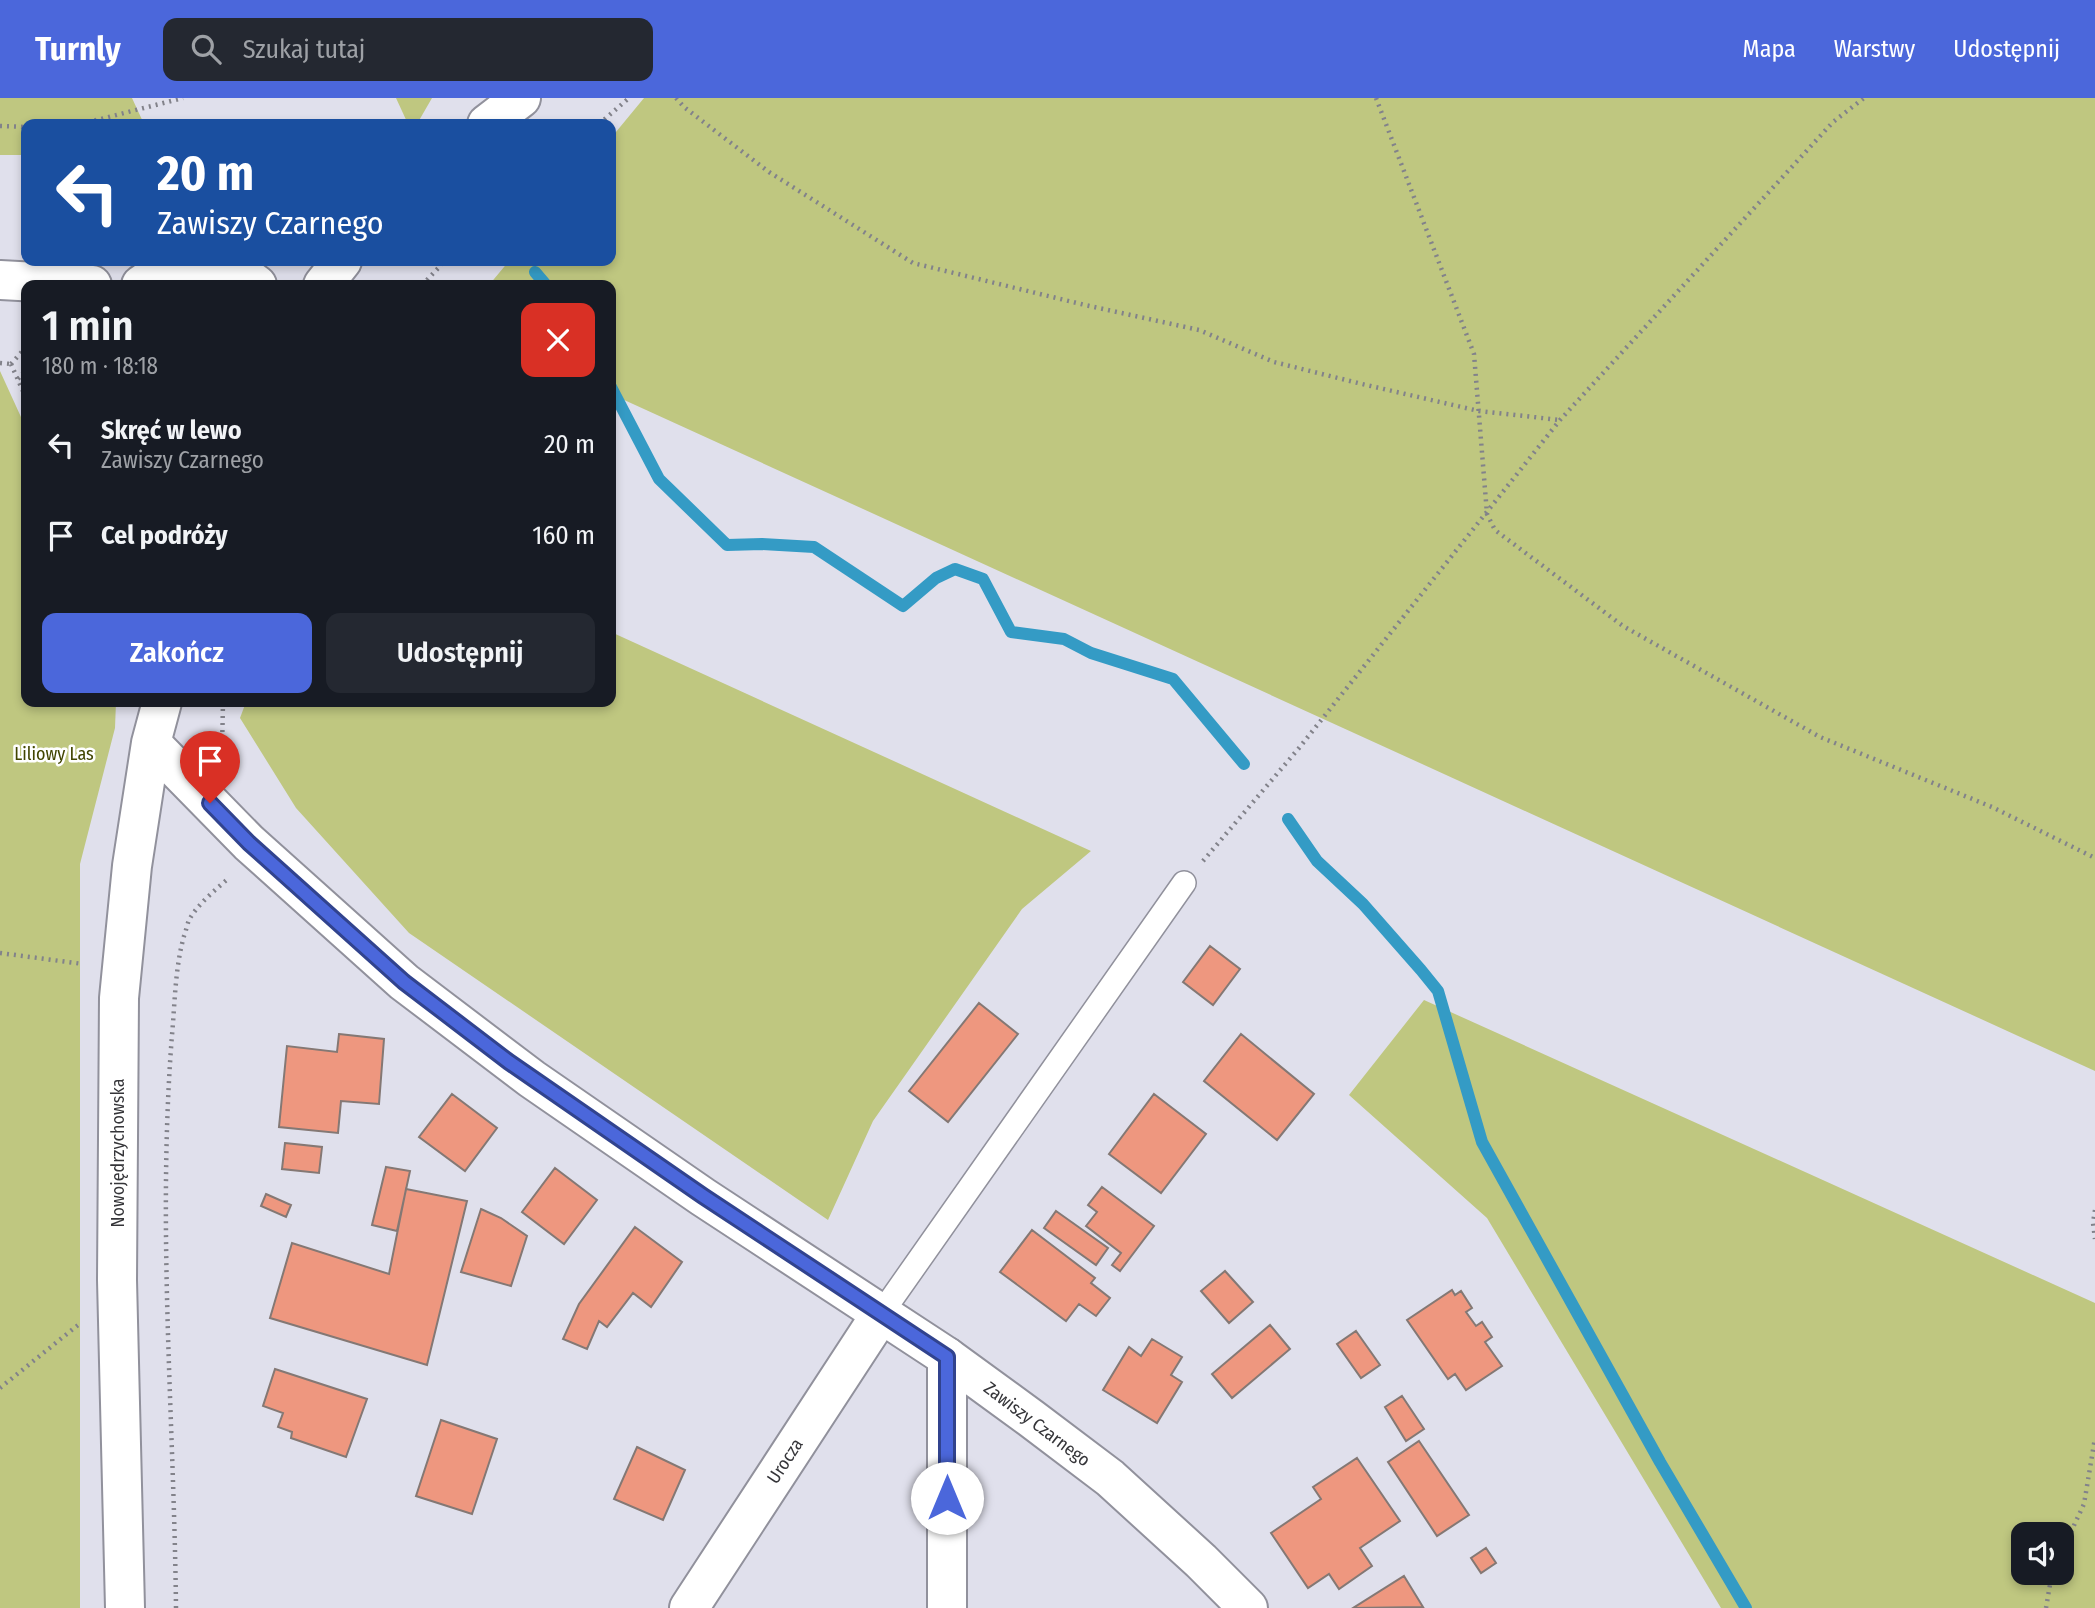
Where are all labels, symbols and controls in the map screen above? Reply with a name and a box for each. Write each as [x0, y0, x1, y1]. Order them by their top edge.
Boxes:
search box [163, 18, 653, 81]
text: Turnly [35, 29, 121, 69]
icon: search [187, 30, 225, 68]
text: Szukaj tutaj [243, 34, 365, 65]
text: Mapa [1743, 35, 1796, 63]
text: Warstwy [1834, 35, 1915, 63]
text: Udostępnij [1953, 35, 2060, 63]
text: 20 m [157, 144, 254, 203]
icon: left [42, 147, 133, 238]
text: Zawiszy Czarnego [157, 204, 384, 242]
text: 1 min [42, 301, 133, 351]
button: close [521, 303, 595, 377]
text: 180 m · 18:18 [42, 352, 158, 380]
text: Skręć w lewo [101, 415, 242, 446]
icon: left [42, 426, 80, 464]
text: 20 m [544, 429, 595, 460]
text: Zawiszy Czarnego [101, 446, 264, 474]
icon: arrive [42, 517, 80, 555]
text: Cel podróży [101, 520, 228, 551]
text: 160 m [532, 520, 595, 551]
button: Zakończ [42, 613, 312, 693]
button: Udostępnij [326, 613, 595, 693]
pin [180, 731, 240, 803]
icon: arrive [191, 742, 229, 780]
park label: Liliowy Las [14, 743, 94, 765]
street label: Nowojędrzychowska [107, 1078, 129, 1227]
street label: Zawiszy Czarnego [979, 1377, 1095, 1471]
street label: Urocza [762, 1434, 808, 1488]
position arrow [910, 1461, 984, 1535]
map controls [2011, 1522, 2074, 1585]
button: sound [2011, 1522, 2074, 1585]

